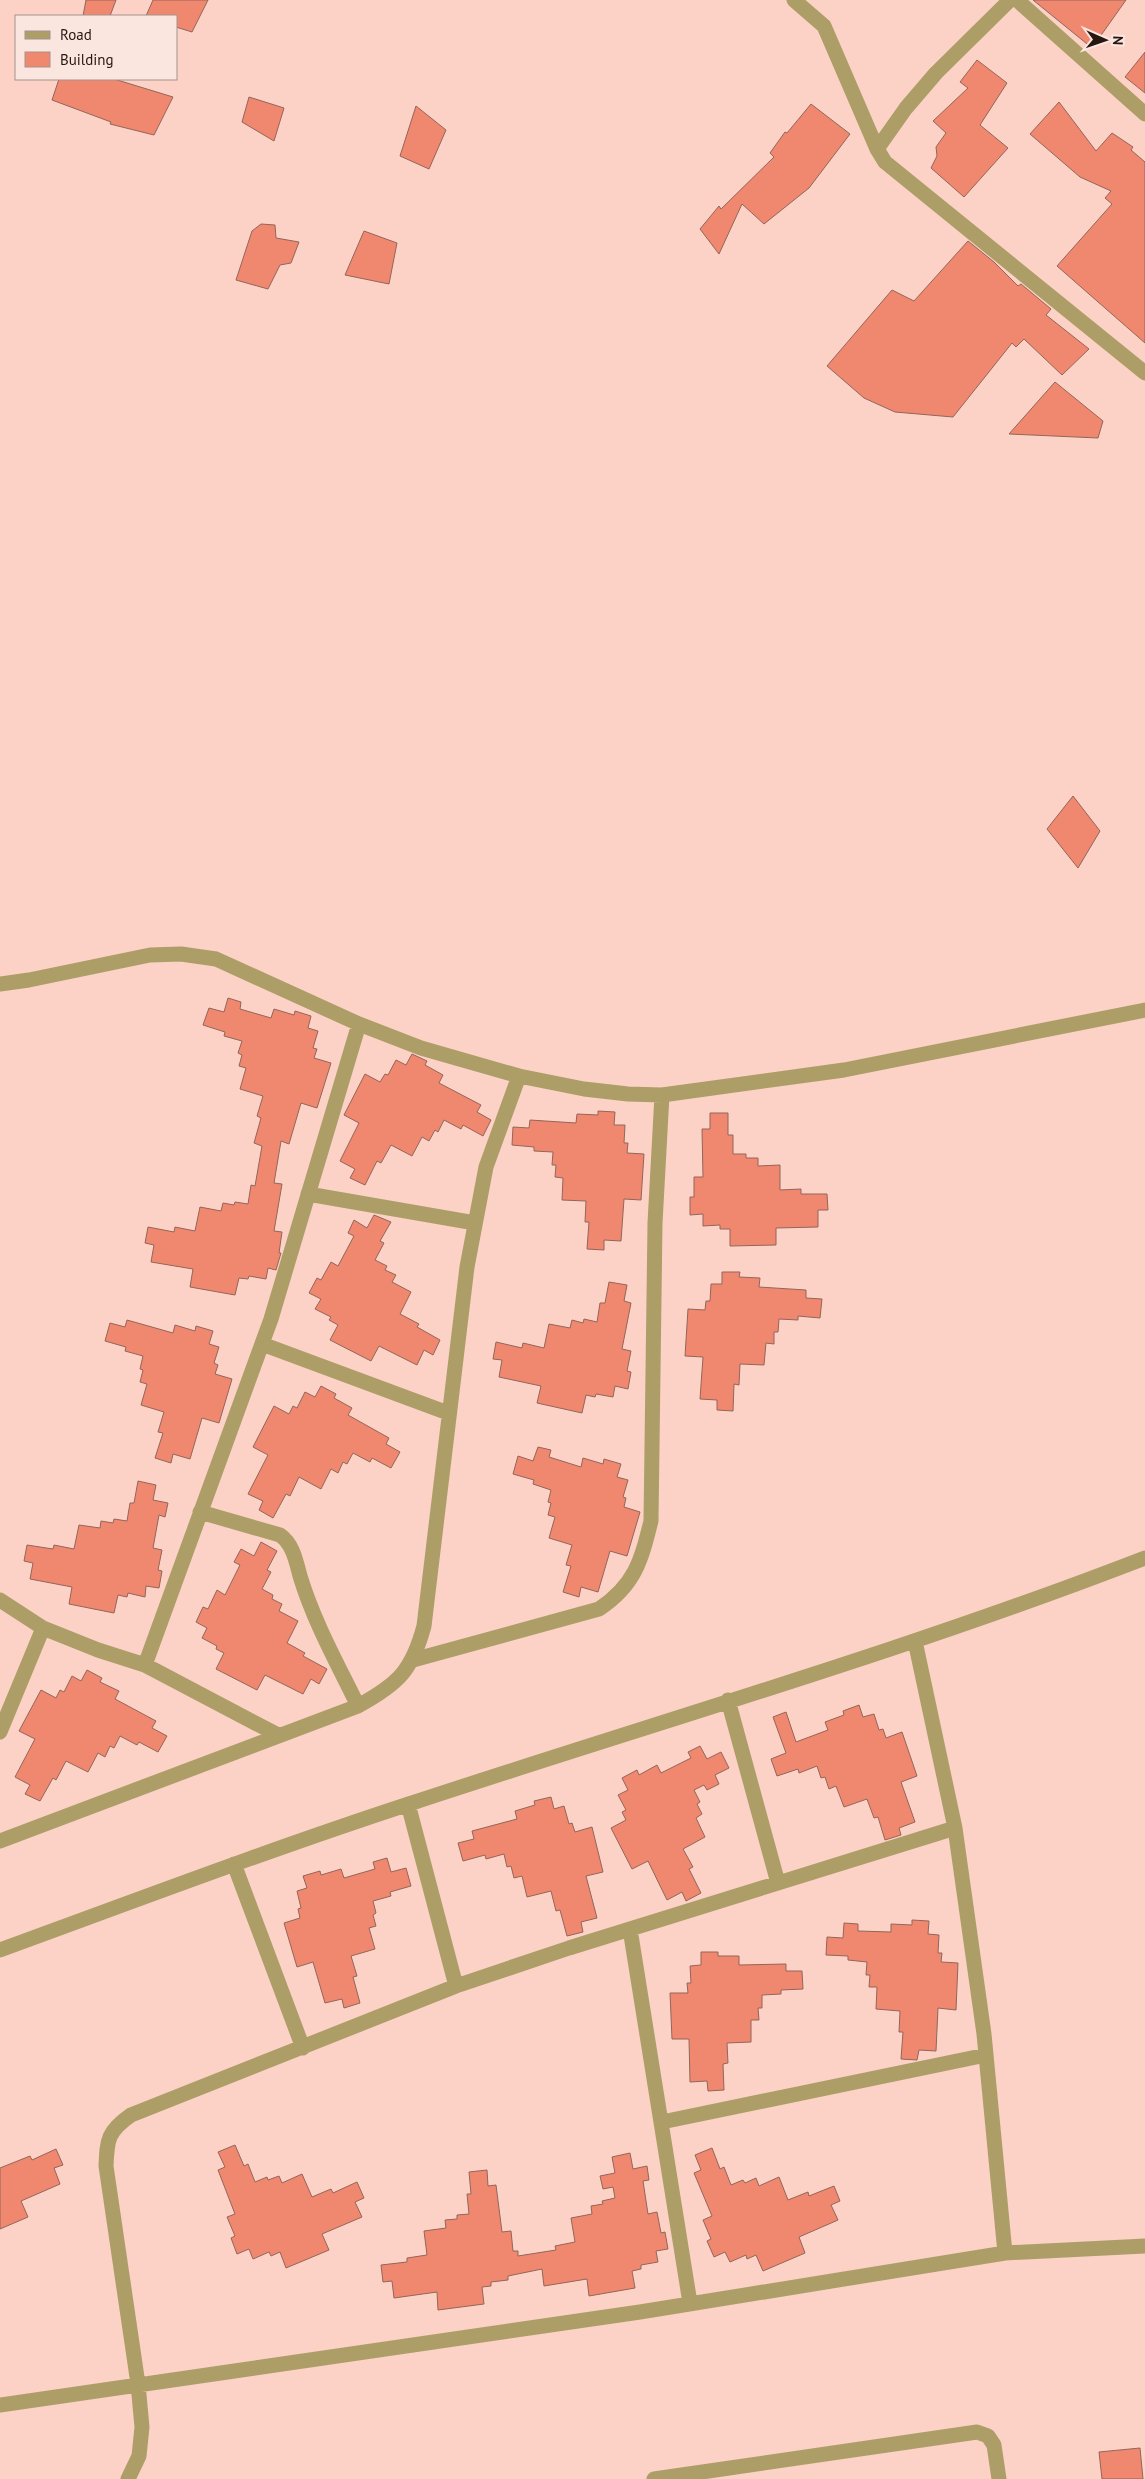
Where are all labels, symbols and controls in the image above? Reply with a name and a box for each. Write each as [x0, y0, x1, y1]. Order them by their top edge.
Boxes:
legend [15, 15, 178, 80]
north arrow [1080, 15, 1130, 65]
text: Road [60, 25, 92, 44]
text: N [1109, 36, 1127, 45]
text: Building [60, 50, 114, 69]

